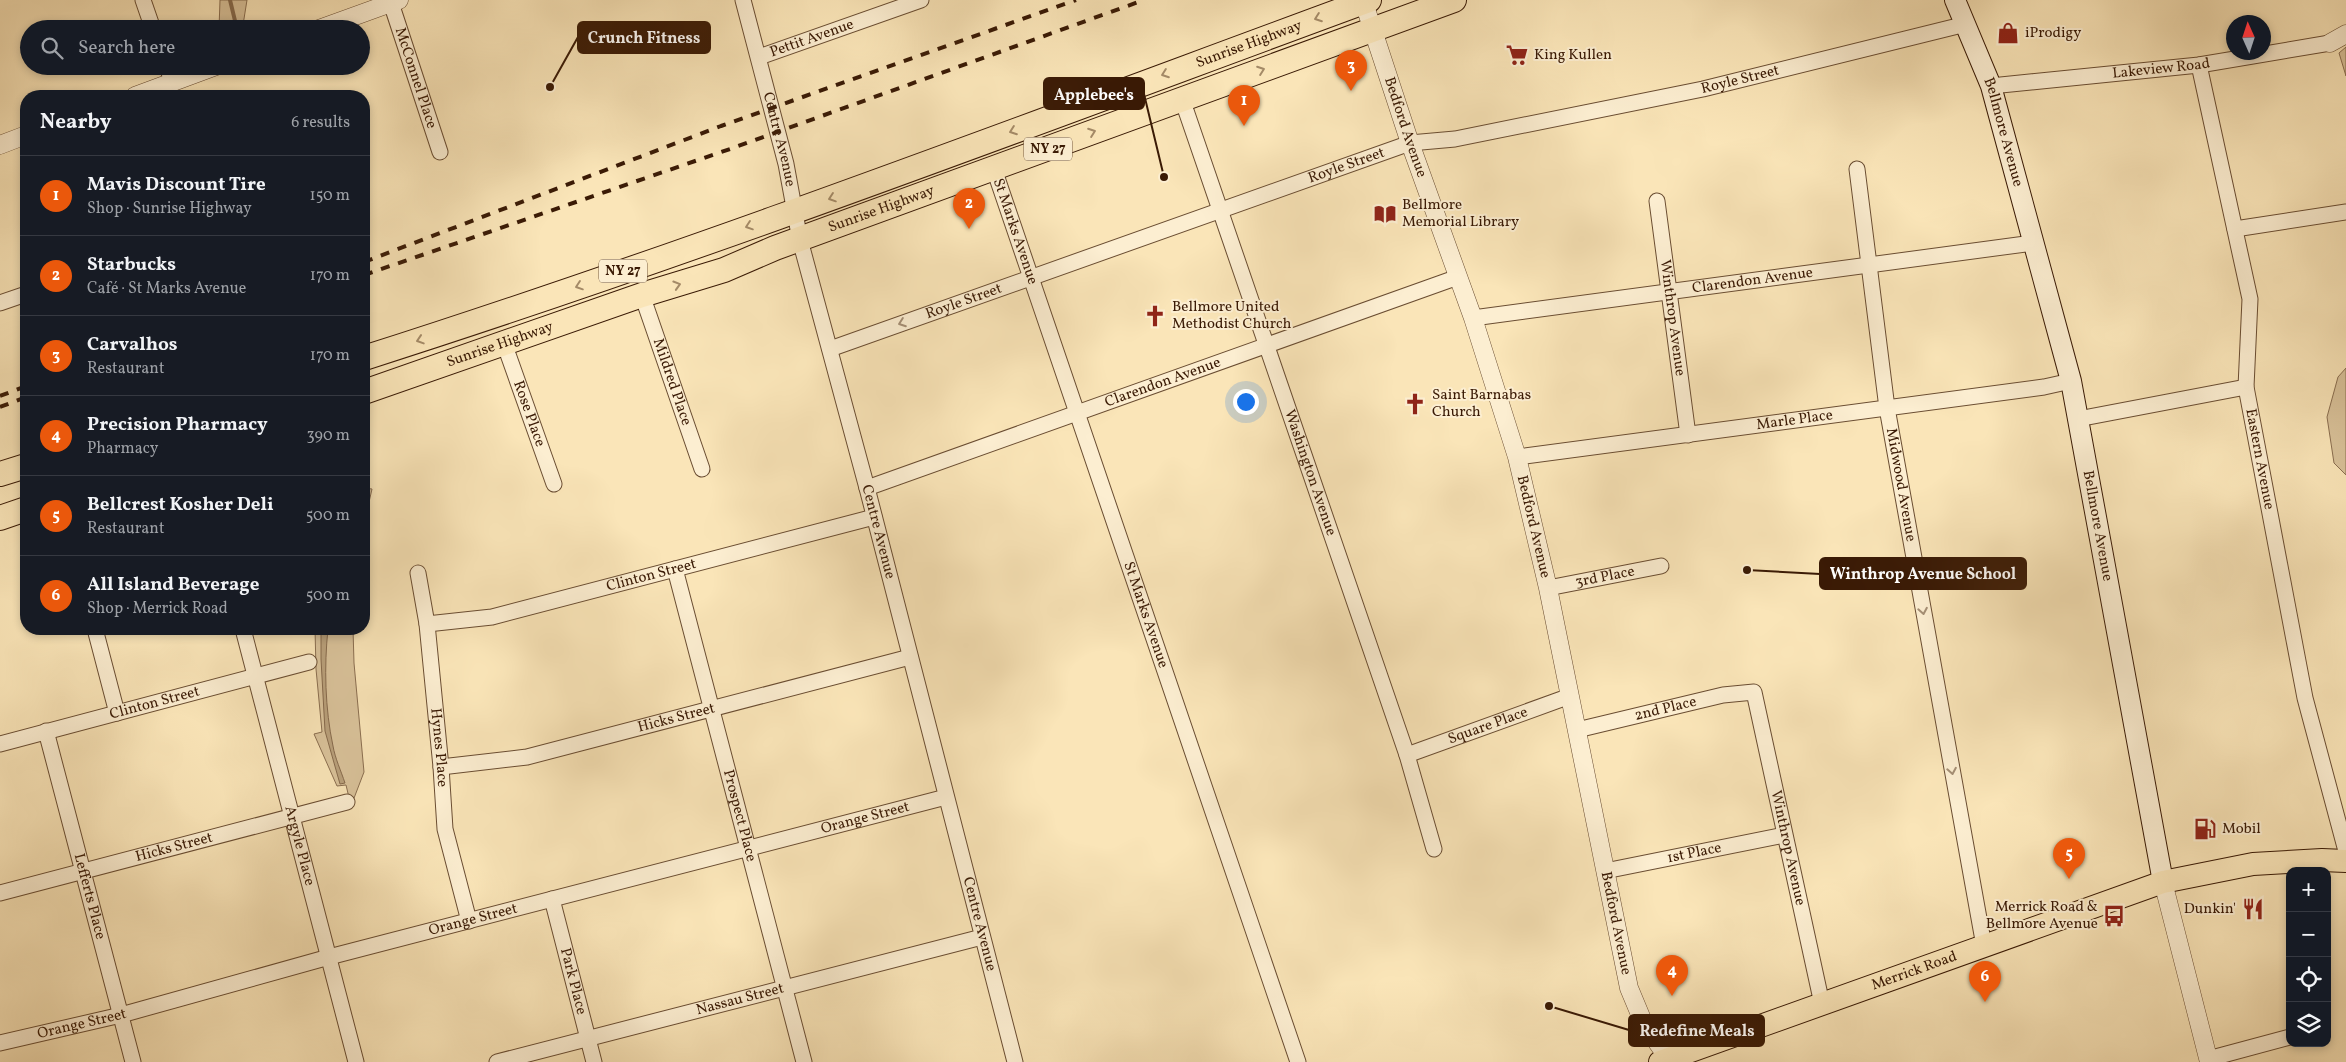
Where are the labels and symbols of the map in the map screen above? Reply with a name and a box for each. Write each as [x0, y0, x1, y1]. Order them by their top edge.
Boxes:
one-way arrow [1314, 12, 1322, 22]
street label: Pettit Avenue [767, 14, 857, 63]
street label: Sunrise Highway [1193, 15, 1305, 74]
north arrow [2226, 15, 2271, 60]
shop icon: iProdigy [1995, 20, 2021, 46]
callout: Crunch Fitness [578, 22, 710, 53]
place label: iProdigy [2025, 23, 2081, 44]
street label: McConnel Place [389, 25, 442, 131]
text: Crunch Fitness [588, 28, 700, 50]
supermarket icon: King Kullen [1504, 42, 1530, 68]
place label: King Kullen [1534, 45, 1612, 66]
pin: 3 [1335, 50, 1367, 91]
street label: Lakeview Road [2111, 53, 2212, 84]
street label: Royle Street [1699, 60, 1782, 100]
one-way arrow [1257, 66, 1265, 76]
one-way arrow [1161, 68, 1170, 78]
street label: Bedford Avenue [1378, 74, 1432, 180]
street label: Bellmore Avenue [1978, 74, 2028, 189]
callout: Applebee's [1044, 78, 1144, 109]
text: Applebee's [1054, 85, 1134, 107]
pin: 1 [1228, 85, 1260, 126]
street label: Centre Avenue [757, 90, 800, 188]
one-way arrow [1009, 125, 1018, 135]
one-way arrow [1088, 128, 1096, 138]
road number: NY 27 [1024, 138, 1072, 160]
street label: Royle Street [1305, 142, 1388, 189]
street label: St Marks Avenue [987, 176, 1043, 287]
street label: Sunrise Highway [825, 180, 937, 238]
pin: 2 [953, 188, 985, 229]
one-way arrow [828, 192, 836, 202]
place label: Bellmore Memorial Library [1402, 195, 1519, 233]
library icon: Bellmore Memorial Library [1372, 201, 1398, 227]
one-way arrow [745, 221, 754, 231]
street label: Winthrop Avenue [1654, 258, 1691, 378]
road number: NY 27 [599, 260, 647, 282]
street label: Clarendon Avenue [1691, 262, 1814, 299]
street label: Royle Street [923, 278, 1005, 325]
one-way arrow [575, 280, 584, 290]
one-way arrow [672, 280, 680, 290]
place label: Bellmore United Methodist Church [1172, 297, 1291, 335]
church icon: Bellmore United Methodist Church [1142, 303, 1168, 329]
street label: Sunrise Highway [444, 316, 556, 373]
one-way arrow [898, 317, 907, 327]
one-way arrow [416, 334, 424, 344]
street label: Mildred Place [647, 336, 697, 428]
street label: Clarendon Avenue [1102, 352, 1224, 413]
street label: Rose Place [508, 378, 551, 450]
place label: Saint Barnabas Church [1432, 385, 1531, 423]
your location [1233, 389, 1259, 415]
church icon: Saint Barnabas Church [1402, 391, 1428, 417]
street label: Marle Place [1755, 405, 1834, 436]
street label: Washington Avenue [1279, 407, 1342, 539]
street label: Eastern Avenue [2240, 407, 2280, 511]
street label: Midwood Avenue [1880, 426, 1921, 543]
street label: Bellmore Avenue [2077, 469, 2118, 583]
street label: Bedford Avenue [1511, 473, 1556, 580]
street label: Centre Avenue [856, 482, 901, 581]
street label: Clinton Street [604, 553, 699, 597]
callout: Winthrop Avenue School [1820, 558, 2026, 589]
street label: St Marks Avenue [1118, 559, 1174, 671]
street label: 3rd Place [1573, 561, 1636, 593]
text: Winthrop Avenue School [1830, 564, 2017, 586]
one-way arrow [1918, 607, 1928, 615]
street label: Clinton Street [107, 681, 202, 725]
street label: 2nd Place [1632, 691, 1699, 726]
street label: Hicks Street [635, 698, 717, 738]
street label: Square Place [1445, 702, 1531, 750]
street label: Hynes Place [425, 707, 453, 788]
street label: Prospect Place [717, 767, 762, 864]
one-way arrow [1947, 767, 1957, 775]
street label: Winthrop Avenue [1765, 788, 1811, 908]
street label: Orange Street [819, 796, 912, 840]
street label: Argyle Place [279, 803, 320, 888]
fuel station icon: Mobil [2192, 816, 2218, 842]
place label: Mobil [2222, 819, 2261, 840]
street label: Hicks Street [133, 827, 215, 868]
street label: 1st Place [1665, 837, 1723, 869]
pin: 5 [2053, 838, 2085, 879]
street label: Lefferts Place [68, 851, 111, 942]
street label: Bedford Avenue [1595, 870, 1637, 977]
street label: Centre Avenue [957, 875, 1002, 973]
restaurant icon: Dunkin' [2240, 896, 2266, 922]
place label: Merrick Road & Bellmore Avenue [1986, 897, 2098, 935]
street label: Orange Street [426, 898, 520, 941]
place label: Dunkin' [2184, 899, 2236, 920]
bus stop icon: Merrick Road & Bellmore Avenue [2101, 903, 2127, 929]
street label: Park Place [555, 946, 592, 1017]
street label: Merrick Road [1869, 946, 1960, 996]
pin: 4 [1656, 955, 1688, 996]
pin: 6 [1969, 961, 2001, 1002]
street label: Nassau Street [694, 978, 786, 1021]
street label: Orange Street [35, 1003, 129, 1045]
callout: Redefine Meals [1629, 1015, 1764, 1046]
text: Redefine Meals [1639, 1021, 1755, 1043]

